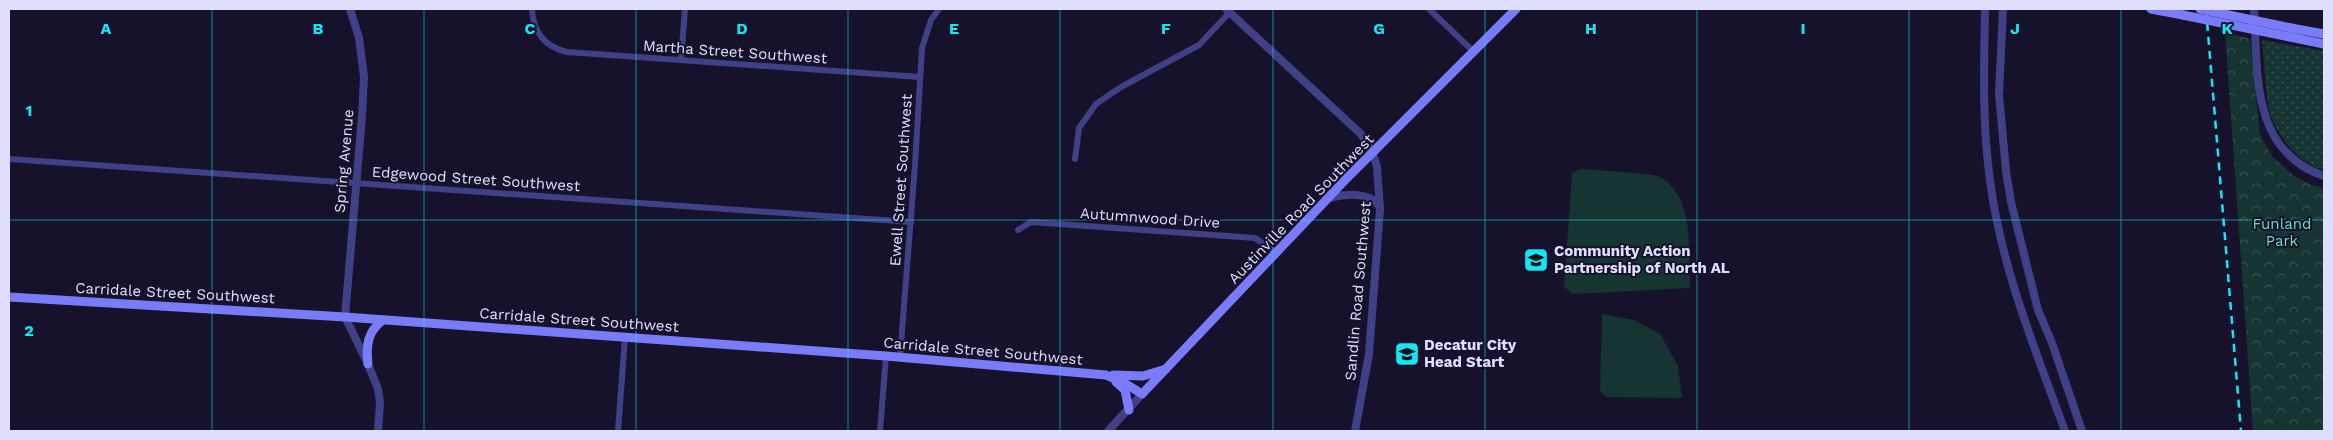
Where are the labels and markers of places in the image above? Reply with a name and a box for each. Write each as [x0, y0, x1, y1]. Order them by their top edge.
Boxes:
place label: Community Action Partnership of North AL [1554, 242, 1730, 277]
school or university icon: Community Action Partnership of North AL [1523, 247, 1549, 273]
place label: Decatur City Head Start [1424, 336, 1517, 371]
school or university icon: Decatur City Head Start [1394, 341, 1420, 367]

